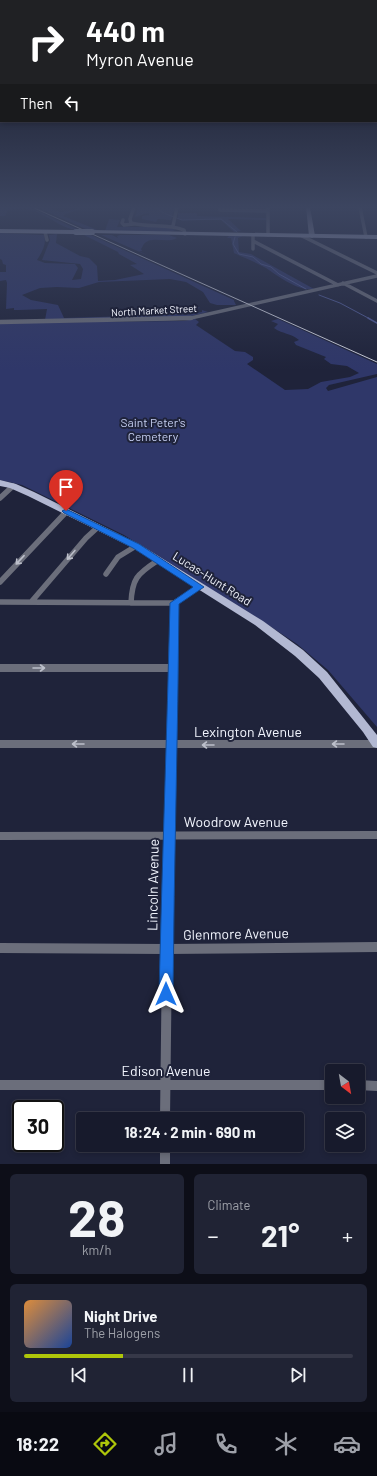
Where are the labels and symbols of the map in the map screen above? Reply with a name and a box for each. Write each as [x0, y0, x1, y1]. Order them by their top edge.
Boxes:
street label: North Market Street [111, 302, 198, 318]
park label: Saint Peter's Cemetery [121, 415, 186, 443]
pin [49, 470, 83, 511]
street label: Lucas-Hunt Road [171, 548, 254, 608]
one-way arrow [66, 550, 75, 561]
one-way arrow [16, 555, 25, 565]
one-way arrow [32, 664, 45, 672]
street label: Lexington Avenue [194, 723, 302, 740]
one-way arrow [72, 740, 85, 748]
one-way arrow [332, 740, 345, 748]
one-way arrow [202, 741, 215, 749]
street label: Woodrow Avenue [184, 813, 288, 830]
street label: Lincoln Avenue [143, 839, 162, 931]
street label: Glenmore Avenue [183, 924, 289, 943]
position arrow [145, 973, 187, 1015]
street label: Edison Avenue [122, 1062, 210, 1079]
north arrow [325, 1064, 365, 1104]
speed limit sign: 30 [12, 1100, 64, 1152]

